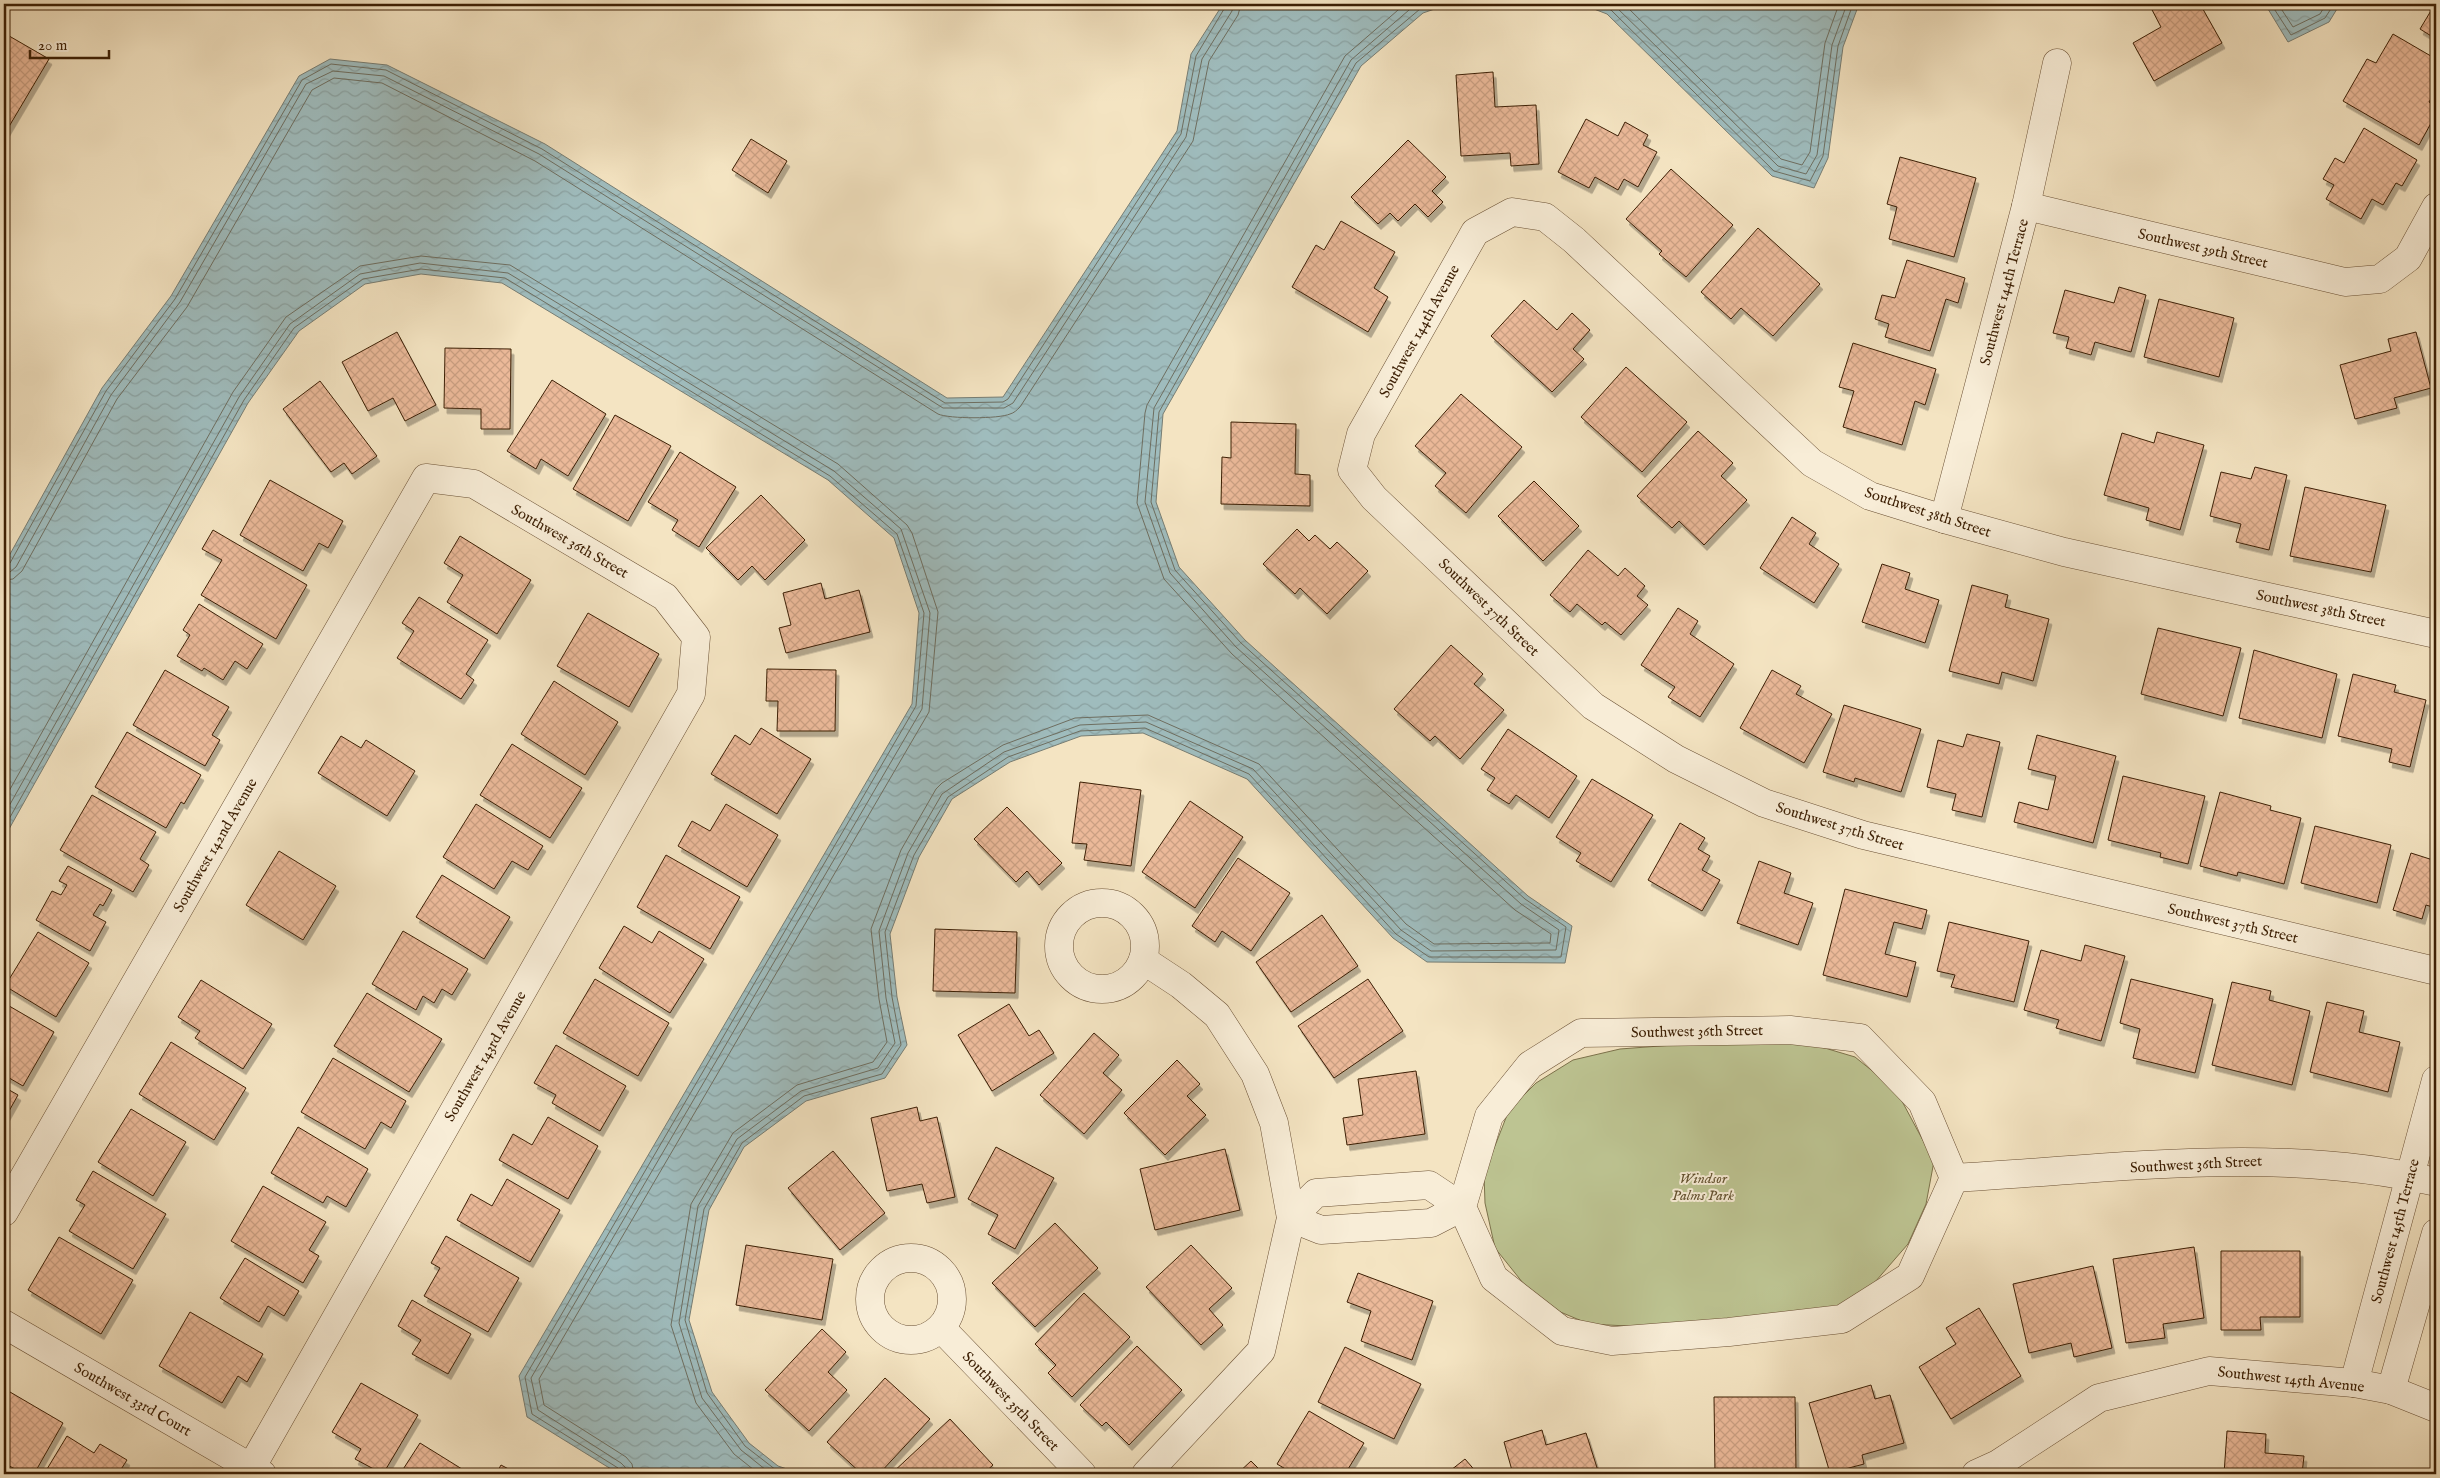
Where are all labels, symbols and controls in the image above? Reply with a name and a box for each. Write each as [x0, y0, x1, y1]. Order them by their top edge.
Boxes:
scale bar [30, 28, 109, 60]
text: 20 m [38, 36, 68, 55]
street label: Southwest 144th Terrace [1976, 217, 2033, 367]
street label: Southwest 39th Street [2136, 224, 2270, 273]
street label: Southwest 144th Avenue [1375, 261, 1464, 401]
street label: Southwest 38th Street [1862, 483, 1994, 542]
street label: Southwest 36th Street [508, 500, 632, 583]
street label: Southwest 37th Street [1434, 554, 1543, 660]
street label: Southwest 38th Street [2254, 585, 2387, 631]
street label: Southwest 142nd Avenue [169, 775, 262, 916]
street label: Southwest 37th Street [1773, 798, 1906, 855]
street label: Southwest 37th Street [2166, 899, 2300, 948]
street label: Southwest 143rd Avenue [440, 987, 531, 1125]
street label: Southwest 36th Street [1631, 1021, 1763, 1042]
street label: Southwest 36th Street [2129, 1152, 2263, 1177]
street label: Southwest 145th Terrace [2367, 1157, 2424, 1305]
park label: Windsor Palms Park [1672, 1169, 1734, 1205]
street label: Southwest 35th Street [958, 1347, 1063, 1455]
street label: Southwest 33rd Court [71, 1358, 195, 1441]
street label: Southwest 145th Avenue [2217, 1362, 2365, 1397]

